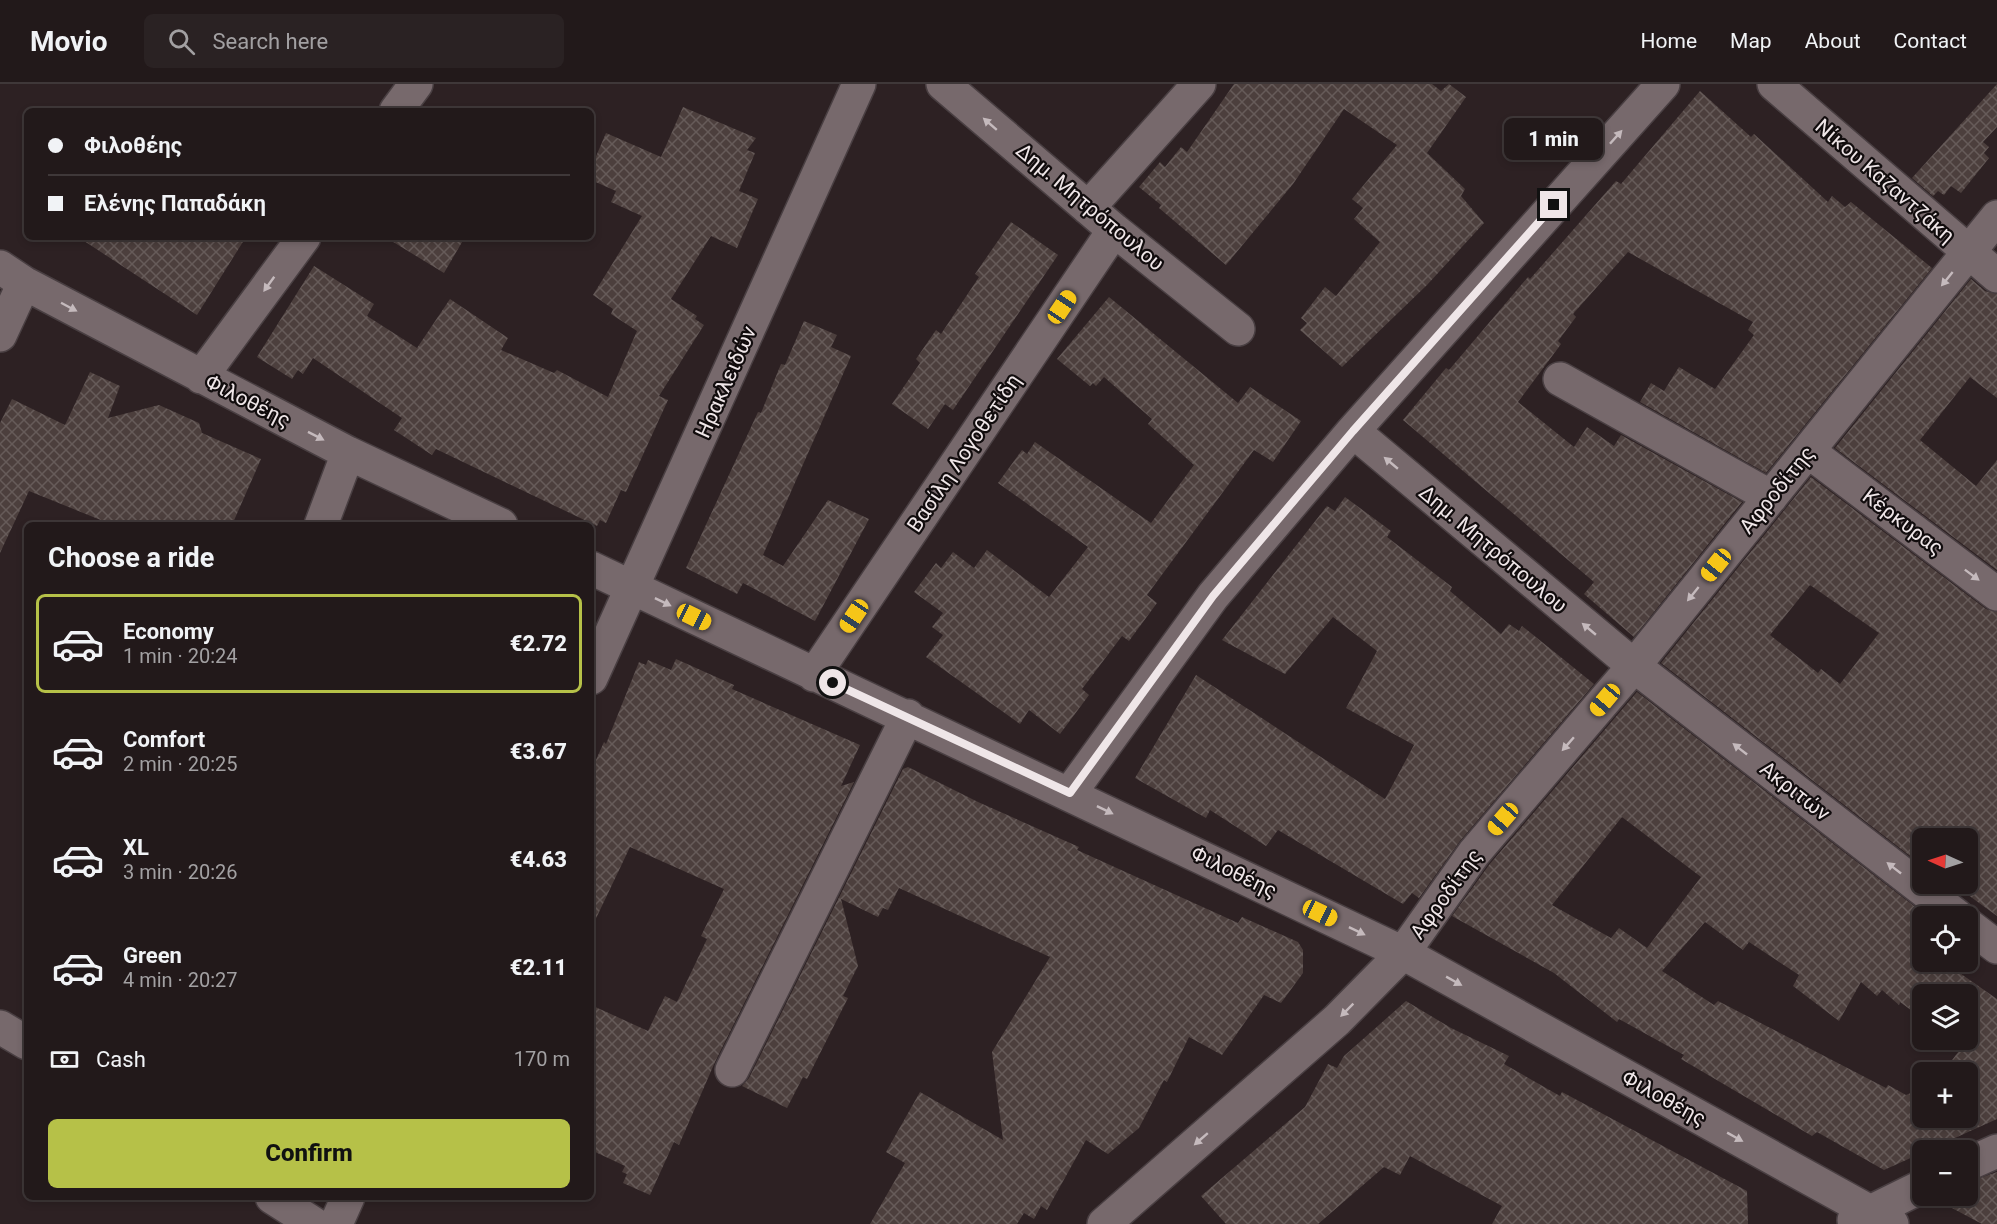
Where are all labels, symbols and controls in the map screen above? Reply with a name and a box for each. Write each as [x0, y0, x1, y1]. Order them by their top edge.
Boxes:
search box [144, 14, 564, 68]
text: Movio [30, 25, 108, 58]
icon: search [165, 25, 198, 58]
text: Search here [213, 29, 328, 54]
text: Home [1641, 29, 1697, 53]
text: Map [1730, 29, 1772, 53]
text: About [1805, 29, 1861, 53]
text: Contact [1894, 29, 1967, 53]
street label: Νίκου Καζαντζάκη [1811, 114, 1959, 248]
one-way arrow [983, 118, 998, 131]
callout: 1 min [1504, 118, 1604, 160]
text: 1 min [1528, 127, 1579, 151]
one-way arrow [1609, 130, 1622, 145]
text: Φιλοθέης [84, 133, 182, 158]
street label: Δημ. Μητρόπουλου [1011, 138, 1169, 276]
text: Ελένης Παπαδάκη [84, 191, 266, 216]
route end [1540, 191, 1567, 218]
one-way arrow [1942, 272, 1954, 287]
one-way arrow [264, 277, 276, 292]
car [1044, 287, 1080, 327]
one-way arrow [60, 301, 78, 311]
street label: Ηρακλειδών [691, 322, 761, 442]
street label: Φιλοθέης [202, 369, 294, 433]
street label: Βασίλη Λογοθετίδη [902, 370, 1026, 536]
one-way arrow [308, 431, 325, 441]
street label: Αφροδίτης [1735, 442, 1819, 538]
one-way arrow [1384, 457, 1399, 470]
street label: Δημ. Μητρόπουλου [1414, 480, 1572, 618]
street label: Κέρκυρας [1858, 484, 1948, 560]
text: Choose a ride [48, 542, 214, 574]
car [1698, 545, 1734, 585]
one-way arrow [1964, 568, 1980, 581]
one-way arrow [1686, 586, 1699, 602]
car [836, 596, 872, 636]
one-way arrow [654, 597, 671, 607]
car [674, 601, 714, 633]
icon: car [51, 617, 105, 671]
text: Economy [123, 619, 214, 644]
one-way arrow [1582, 623, 1597, 636]
text: €2.72 [510, 631, 567, 656]
text: 1 min · 20:24 [123, 644, 238, 668]
route start [819, 669, 846, 696]
car [1587, 680, 1623, 720]
icon: car [51, 725, 105, 779]
text: Comfort [123, 727, 205, 752]
one-way arrow [1561, 736, 1574, 752]
text: €3.67 [510, 739, 567, 764]
one-way arrow [1732, 742, 1748, 755]
text: 2 min · 20:25 [123, 752, 238, 776]
street label: Ακριτών [1755, 756, 1835, 826]
car [1484, 800, 1522, 838]
one-way arrow [1097, 805, 1114, 815]
north arrow [1912, 828, 1978, 894]
map controls [1912, 828, 1978, 1206]
icon: car [51, 833, 105, 887]
text: XL [123, 835, 149, 860]
street label: Φιλοθέης [1187, 841, 1281, 903]
street label: Αφροδίτης [1405, 844, 1487, 944]
text: €4.63 [510, 847, 567, 872]
text: 3 min · 20:26 [123, 860, 238, 884]
one-way arrow [1887, 862, 1902, 874]
car [1300, 897, 1340, 929]
button: locate [1912, 906, 1978, 972]
one-way arrow [1348, 926, 1365, 935]
icon: car [51, 941, 105, 995]
text: Green [123, 943, 182, 968]
text: €2.11 [510, 955, 567, 980]
text: 4 min · 20:27 [123, 968, 238, 992]
one-way arrow [1446, 976, 1463, 986]
button: layers [1912, 984, 1978, 1050]
one-way arrow [1340, 1002, 1354, 1017]
icon: cash [48, 1043, 81, 1076]
text: Cash [96, 1047, 146, 1072]
text: 170 m [514, 1047, 570, 1071]
button: + [1912, 1062, 1978, 1128]
street label: Φιλοθέης [1618, 1065, 1710, 1131]
button: Confirm [48, 1119, 570, 1188]
one-way arrow [1194, 1132, 1209, 1145]
one-way arrow [1727, 1132, 1744, 1142]
button: − [1912, 1140, 1978, 1206]

